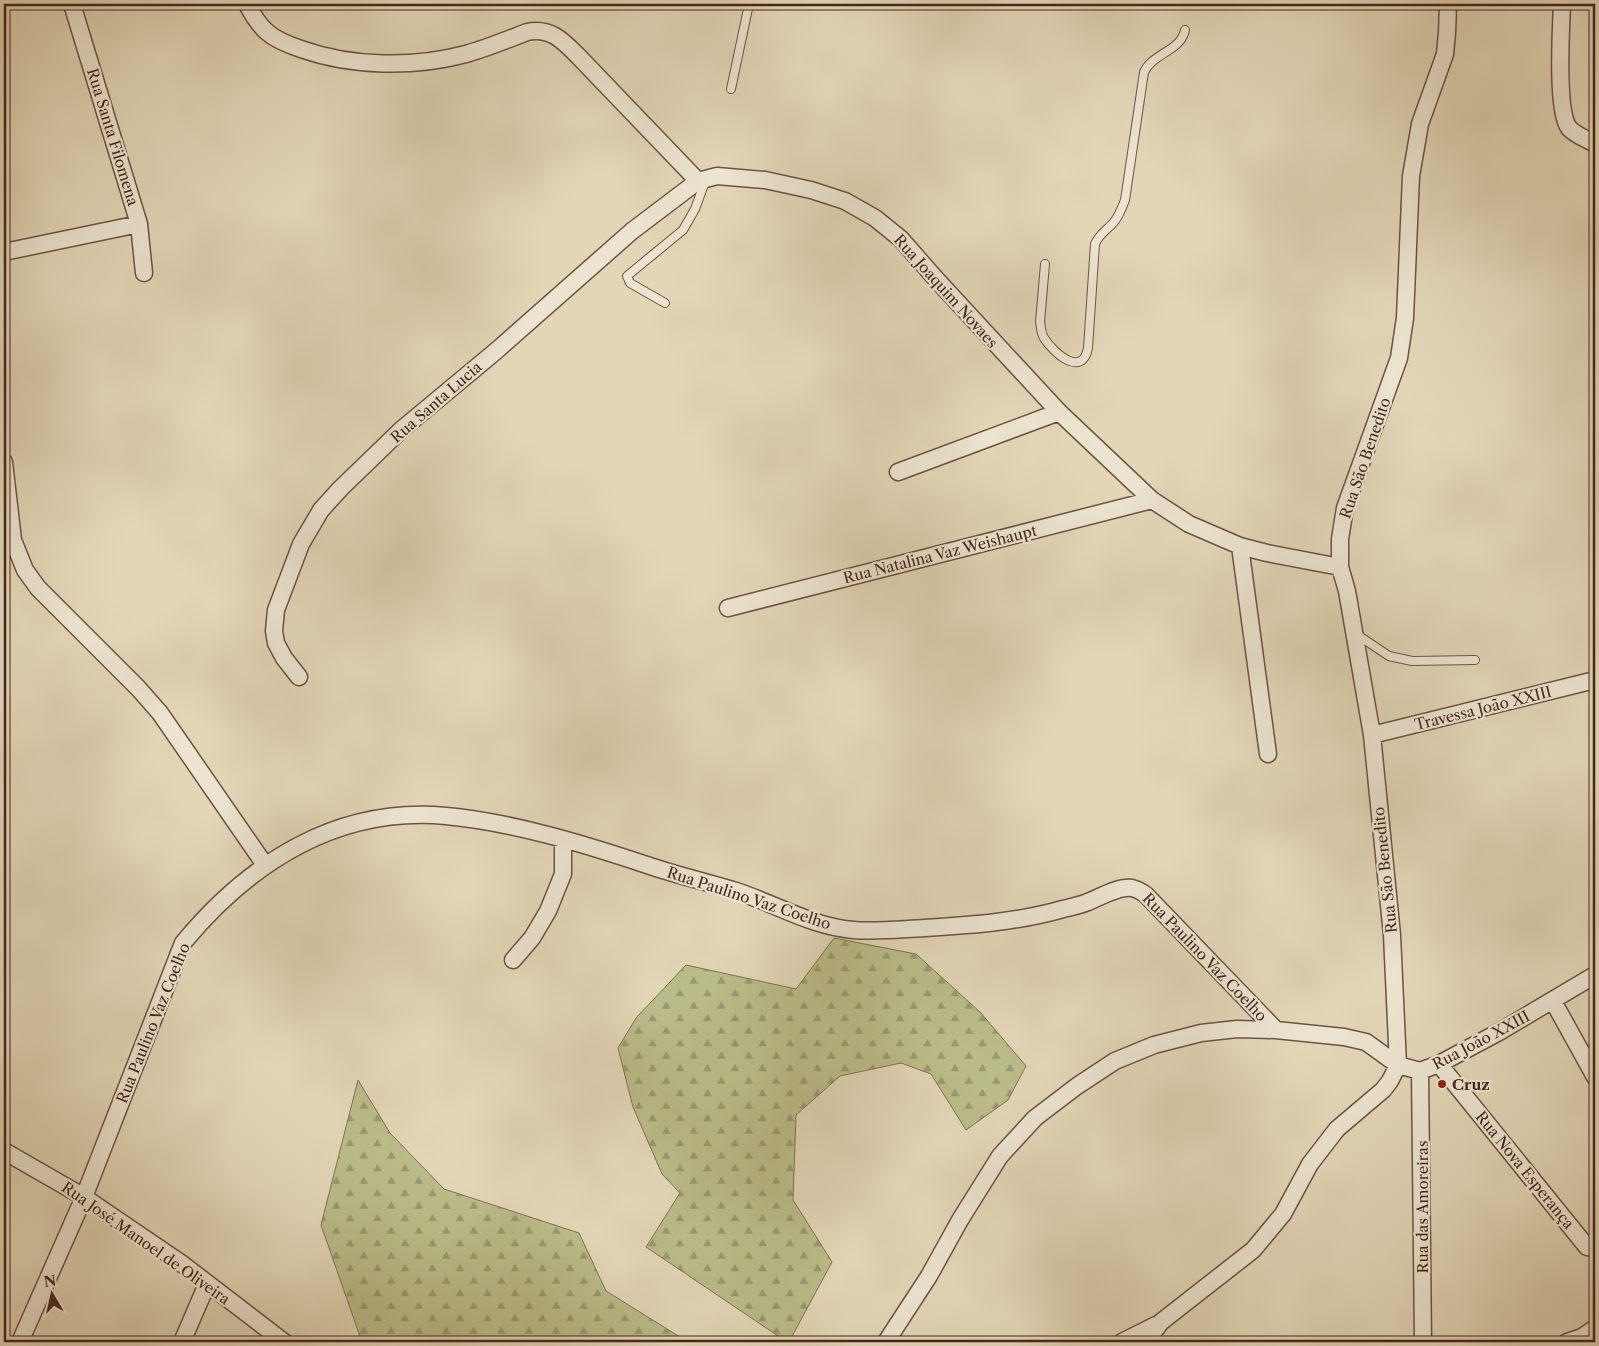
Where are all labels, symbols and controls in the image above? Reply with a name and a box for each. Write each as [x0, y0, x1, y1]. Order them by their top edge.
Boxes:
street label: Rua Santa Filomena [83, 66, 143, 208]
street label: Rua Joaquim Novaes [890, 230, 1002, 352]
street label: Rua Santa Lucia [387, 357, 486, 447]
street label: Rua São Benedito [1335, 395, 1395, 521]
street label: Rua Natalina Vaz Weishaupt [841, 521, 1039, 587]
street label: Travessa João XXIII [1412, 682, 1554, 734]
street label: Rua São Benedito [1369, 806, 1401, 934]
street label: Rua Paulino Vaz Coelho [665, 863, 833, 933]
street label: Rua Paulino Vaz Coelho [1139, 889, 1271, 1025]
street label: Rua Paulino Vaz Coelho [112, 940, 194, 1106]
street label: Rua João XXIII [1429, 1006, 1533, 1074]
place label: Cruz [1452, 1075, 1490, 1094]
marker: Cruz [1436, 1078, 1448, 1090]
street label: Rua Nova Esperança [1472, 1107, 1578, 1233]
street label: Rua das Amoreiras [1413, 1141, 1432, 1273]
street label: Rua José Manoel de Oliveira [58, 1178, 234, 1309]
north arrow [28, 1268, 78, 1318]
text: N [43, 1271, 57, 1291]

